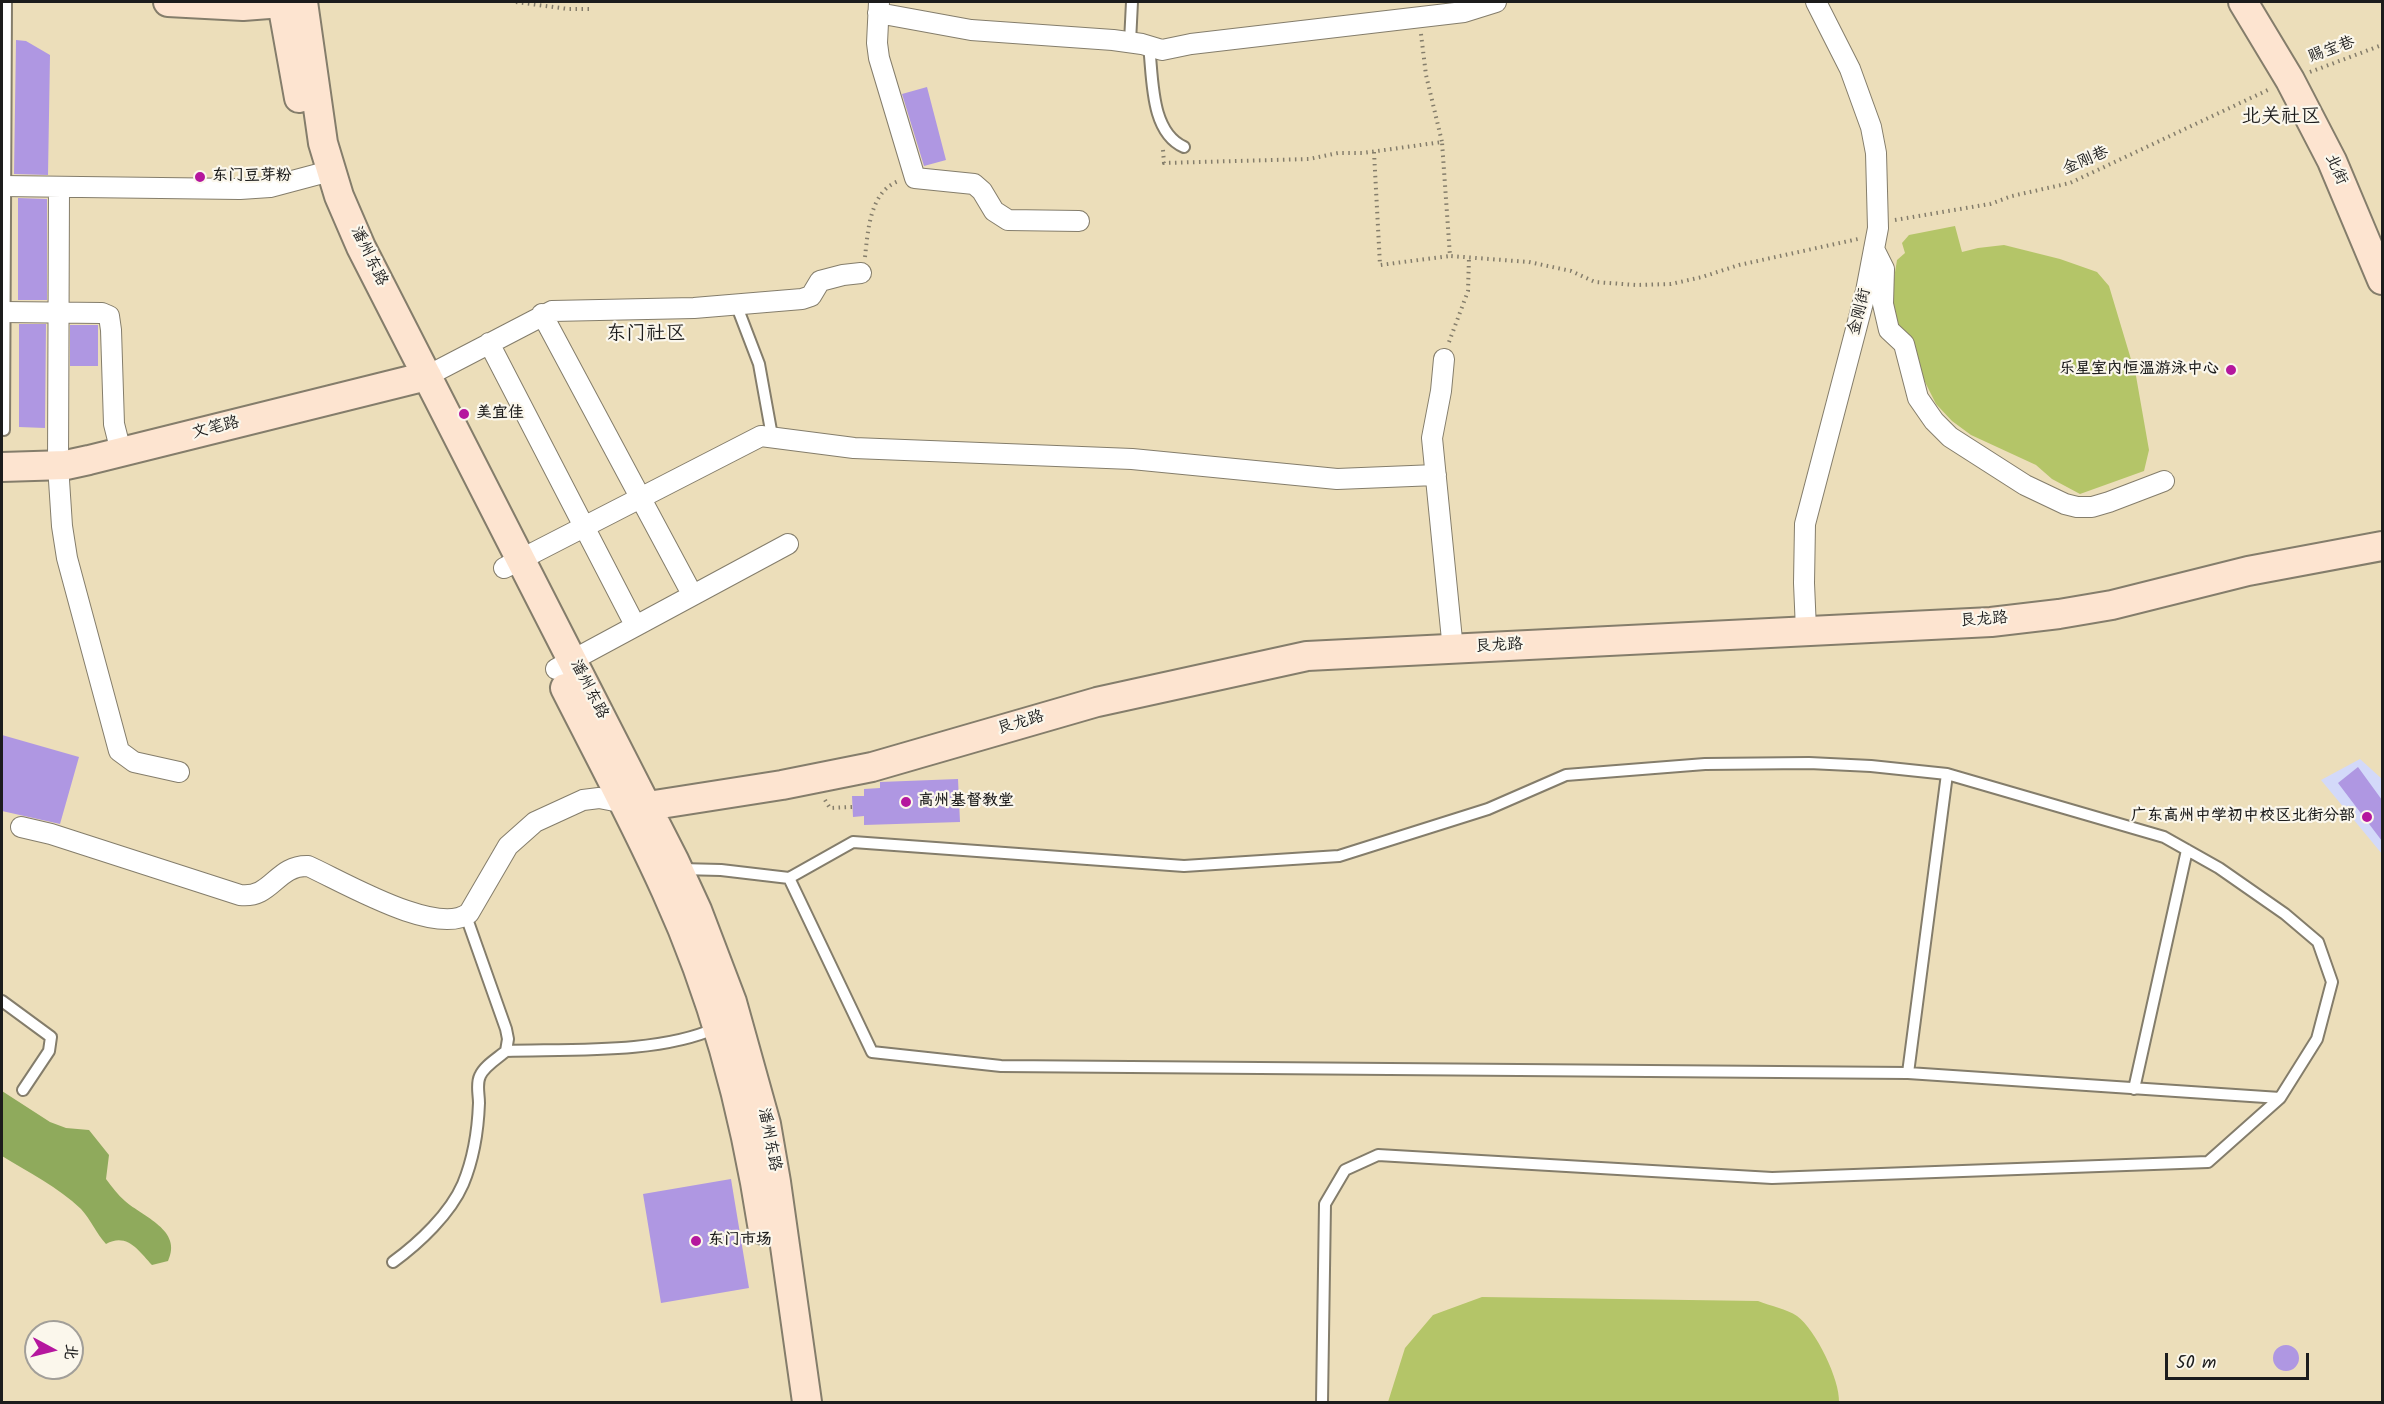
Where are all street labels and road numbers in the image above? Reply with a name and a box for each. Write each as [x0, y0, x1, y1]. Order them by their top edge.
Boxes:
street label: 赐宝巷 [2306, 34, 2358, 68]
street label: 金刚巷 [2060, 144, 2112, 180]
street label: 北街 [2320, 151, 2350, 189]
street label: 潘州东路 [345, 224, 391, 290]
street label: 金刚街 [1846, 286, 1876, 338]
street label: 文笔路 [190, 414, 242, 444]
street label: 艮龙路 [1959, 610, 2009, 632]
street label: 艮龙路 [1475, 636, 1523, 658]
street label: 潘州东路 [565, 657, 611, 723]
street label: 艮龙路 [995, 708, 1047, 740]
street label: 潘州东路 [752, 1107, 784, 1173]

